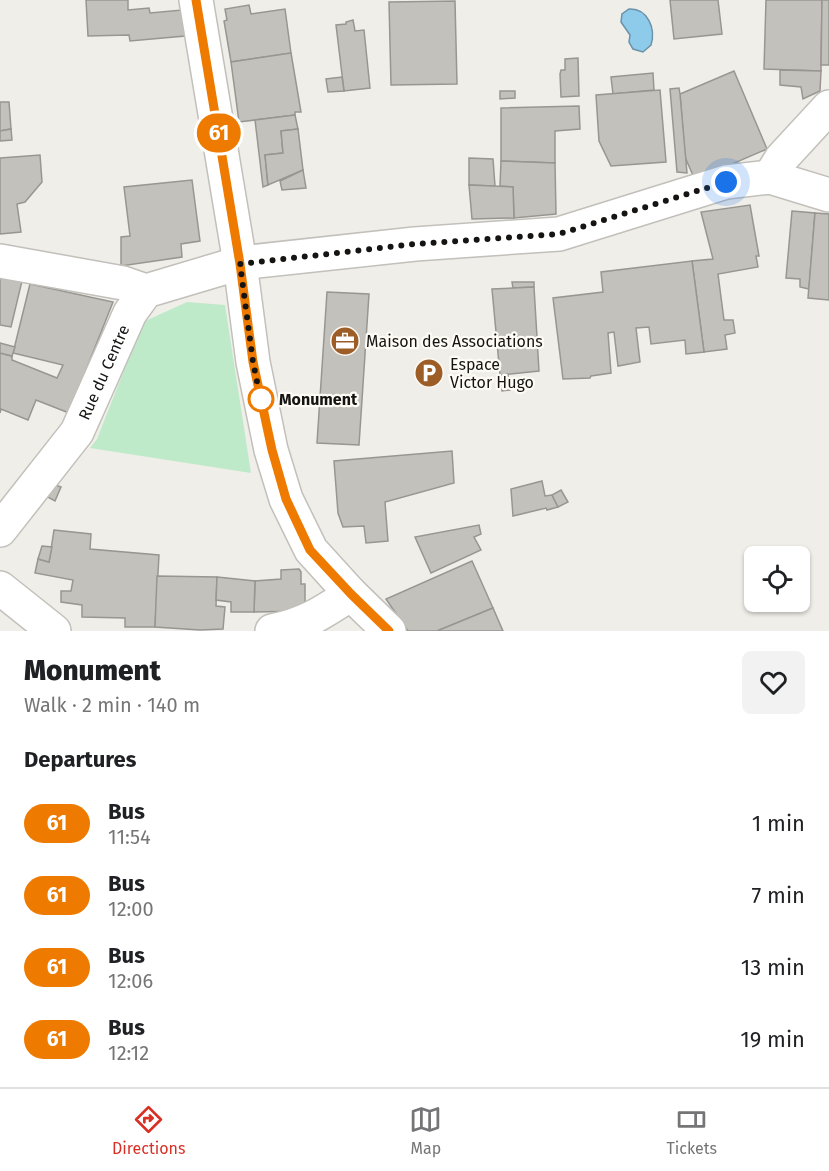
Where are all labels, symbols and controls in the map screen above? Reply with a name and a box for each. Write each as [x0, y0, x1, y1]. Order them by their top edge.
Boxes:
line badge: 61 [192, 114, 246, 152]
text: 61 [209, 120, 229, 146]
your location [711, 167, 741, 197]
street label: Rue du Centre [74, 322, 133, 423]
office icon: Maison des Associations [329, 325, 361, 357]
place label: Maison des Associations [366, 332, 543, 351]
place label: Espace Victor Hugo [450, 355, 534, 392]
parking icon: Espace Victor Hugo [413, 357, 445, 389]
marker: Monument [248, 386, 274, 412]
place label: Monument [279, 390, 358, 409]
map controls [744, 546, 810, 612]
button: locate [744, 546, 810, 612]
button: heart [742, 651, 805, 714]
text: Monument [24, 654, 161, 687]
text: Walk · 2 min · 140 m [24, 693, 200, 717]
text: Departures [24, 746, 136, 773]
text: Bus [108, 798, 145, 825]
text: 61 [47, 810, 67, 836]
text: 1 min [752, 810, 805, 837]
text: 11:54 [108, 825, 151, 849]
text: Bus [108, 870, 145, 897]
text: 61 [47, 882, 67, 908]
text: 7 min [751, 882, 805, 909]
text: 12:00 [108, 897, 154, 921]
text: Bus [108, 942, 145, 969]
text: 61 [47, 954, 67, 980]
text: 13 min [741, 954, 805, 981]
text: 12:06 [108, 969, 153, 993]
text: Bus [108, 1014, 145, 1041]
text: 61 [47, 1026, 67, 1052]
text: 19 min [740, 1026, 805, 1053]
text: 12:12 [108, 1041, 149, 1065]
tab: Directions [112, 1103, 185, 1158]
tab: Map [409, 1103, 442, 1158]
tab: Tickets [666, 1103, 717, 1158]

